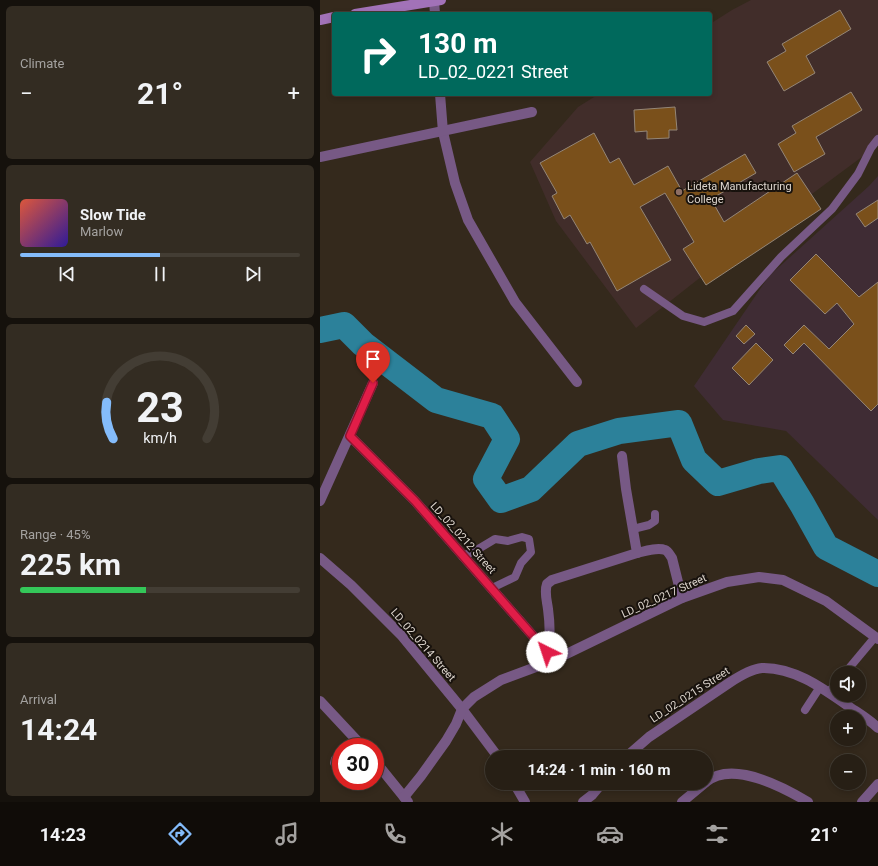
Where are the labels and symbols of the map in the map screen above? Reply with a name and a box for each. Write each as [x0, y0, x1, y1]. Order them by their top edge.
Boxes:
place label: Lideta Manufacturing College [687, 180, 792, 206]
marker: Lideta Manufacturing College [674, 187, 684, 197]
pin [356, 342, 390, 383]
street label: LD_02_0212 Street [427, 499, 499, 577]
street label: LD_02_0217 Street [619, 571, 709, 621]
street label: LD_02_0214 Street [388, 606, 458, 684]
position arrow [526, 631, 568, 673]
street label: LD_02_0215 Street [648, 664, 732, 725]
speed limit sign: 30 [332, 738, 384, 790]

